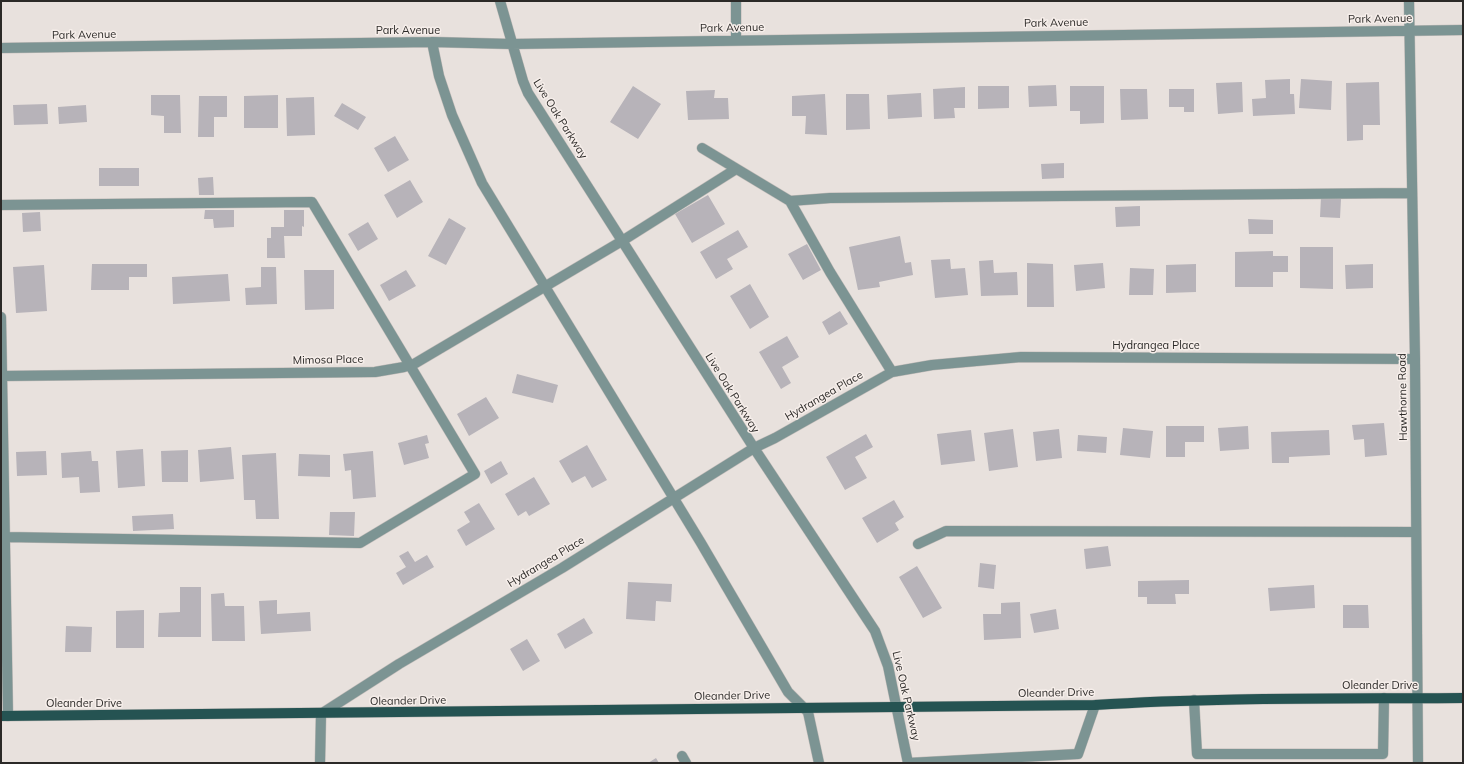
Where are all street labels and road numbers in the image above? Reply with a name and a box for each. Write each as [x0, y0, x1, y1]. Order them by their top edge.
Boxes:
street label: Park Avenue [1348, 12, 1412, 26]
street label: Park Avenue [1024, 16, 1088, 30]
street label: Park Avenue [700, 21, 764, 35]
street label: Park Avenue [376, 24, 440, 38]
street label: Park Avenue [52, 28, 116, 42]
street label: Live Oak Parkway [530, 77, 590, 161]
street label: Hydrangea Place [1112, 339, 1200, 353]
street label: Live Oak Parkway [702, 351, 762, 435]
street label: Mimosa Place [293, 353, 363, 367]
street label: Hawthorne Road [1396, 353, 1410, 441]
street label: Hydrangea Place [783, 368, 865, 424]
street label: Hydrangea Place [505, 534, 587, 590]
street label: Live Oak Parkway [889, 650, 923, 742]
street label: Oleander Drive [1342, 679, 1418, 693]
street label: Oleander Drive [1018, 686, 1094, 700]
street label: Oleander Drive [694, 689, 770, 703]
street label: Oleander Drive [370, 694, 446, 708]
street label: Oleander Drive [46, 697, 122, 711]

